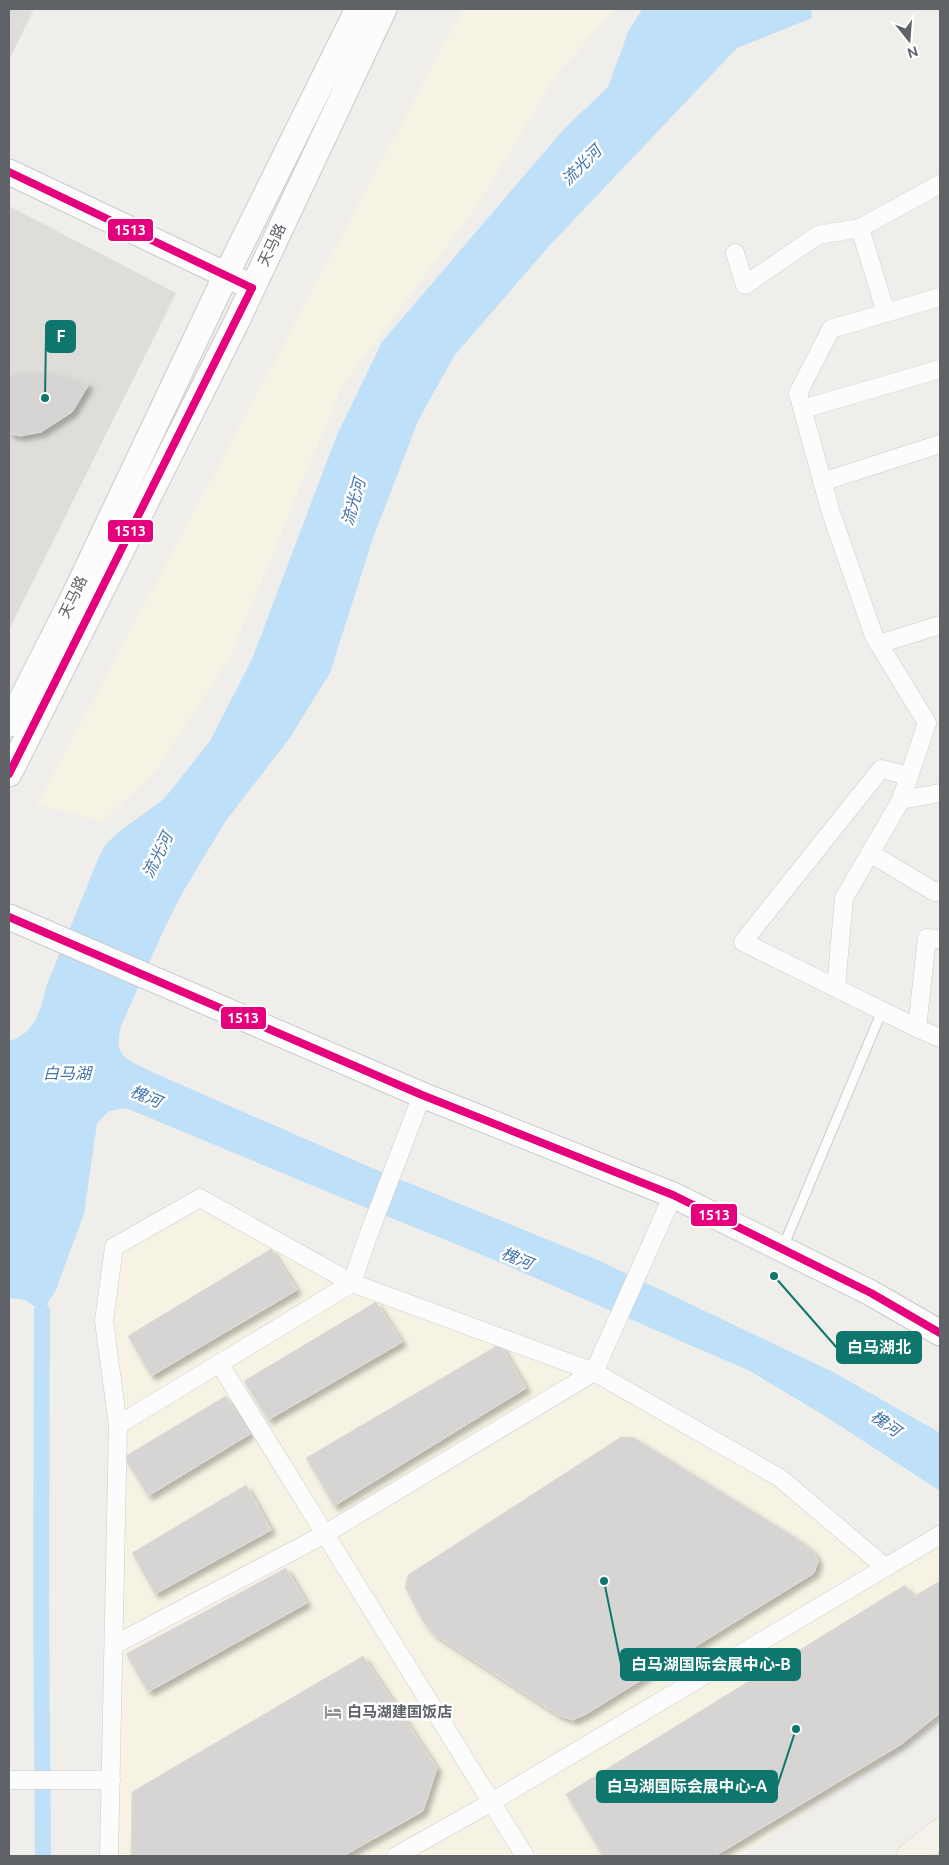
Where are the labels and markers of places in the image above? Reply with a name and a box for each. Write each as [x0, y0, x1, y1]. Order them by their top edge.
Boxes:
callout: F [46, 321, 75, 352]
callout: 白马湖北 [837, 1332, 921, 1363]
callout: 白马湖国际会展中心-B [621, 1649, 800, 1680]
hotel icon: 白马湖建国饭店 [323, 1702, 343, 1722]
place label: 白马湖建国饭店 [347, 1703, 452, 1720]
callout: 白马湖国际会展中心-A [597, 1771, 777, 1802]

